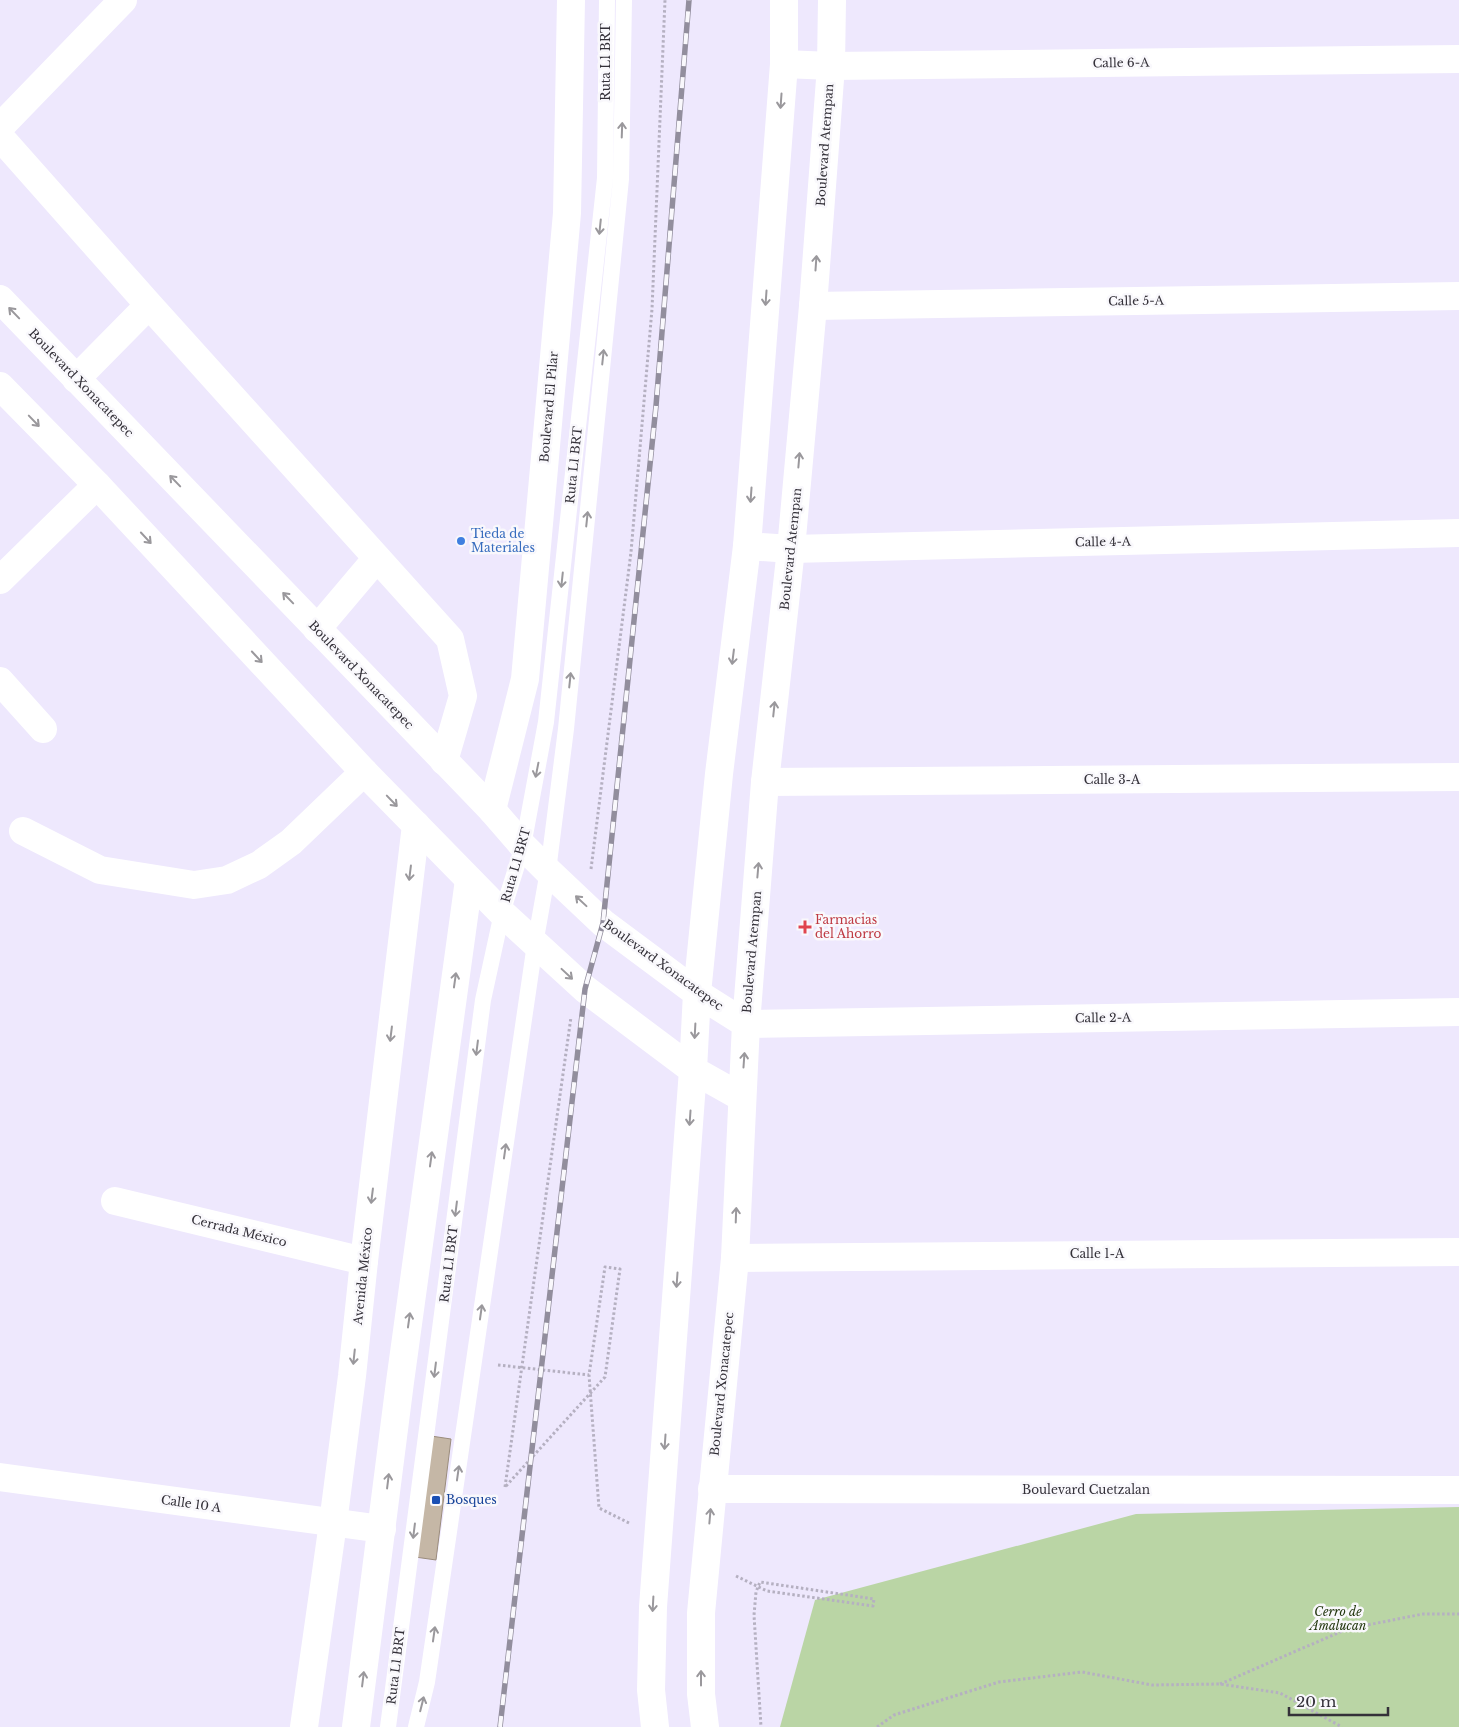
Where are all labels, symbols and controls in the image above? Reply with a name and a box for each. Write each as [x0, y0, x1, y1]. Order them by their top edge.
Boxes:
street label: Ruta L1 BRT [598, 23, 613, 101]
street label: Calle 6-A [1093, 54, 1150, 70]
street label: Boulevard Atempan [813, 83, 836, 207]
one-way arrow [776, 93, 785, 109]
one-way arrow [618, 122, 627, 138]
one-way arrow [595, 218, 605, 234]
one-way arrow [811, 256, 821, 272]
one-way arrow [761, 290, 770, 306]
street label: Calle 5-A [1108, 293, 1165, 308]
one-way arrow [8, 307, 20, 320]
street label: Boulevard Xonacatepec [26, 325, 137, 440]
one-way arrow [598, 349, 608, 365]
street label: Boulevard El Pilar [536, 351, 561, 463]
one-way arrow [28, 414, 40, 427]
street label: Ruta L1 BRT [562, 425, 585, 504]
one-way arrow [794, 452, 804, 468]
one-way arrow [169, 475, 181, 487]
one-way arrow [746, 487, 756, 503]
street label: Boulevard Atempan [777, 487, 804, 611]
one-way arrow [582, 511, 592, 527]
place label: Tieda de Materiales [471, 526, 535, 555]
one-way arrow [140, 532, 152, 544]
street label: Calle 4-A [1075, 533, 1132, 549]
marker: Tieda de Materiales [455, 535, 467, 547]
one-way arrow [557, 571, 567, 587]
one-way arrow [282, 592, 294, 605]
street label: Boulevard Xonacatepec [306, 617, 417, 732]
one-way arrow [728, 648, 738, 664]
one-way arrow [251, 650, 263, 663]
one-way arrow [566, 673, 575, 689]
one-way arrow [769, 701, 779, 717]
one-way arrow [532, 762, 542, 778]
street label: Calle 3-A [1084, 772, 1141, 787]
one-way arrow [386, 794, 398, 806]
street label: Ruta L1 BRT [498, 825, 534, 904]
one-way arrow [754, 863, 763, 879]
one-way arrow [405, 865, 415, 881]
street label: Boulevard Atempan [739, 890, 764, 1014]
one-way arrow [574, 895, 587, 907]
place label: Farmacias del Ahorro [815, 912, 882, 941]
street label: Boulevard Xonacatepec [600, 916, 727, 1013]
marker: Farmacias del Ahorro [799, 921, 811, 933]
one-way arrow [561, 968, 574, 980]
one-way arrow [450, 973, 460, 989]
street label: Calle 2-A [1075, 1009, 1132, 1025]
one-way arrow [691, 1023, 700, 1039]
one-way arrow [386, 1026, 396, 1042]
one-way arrow [472, 1040, 482, 1056]
one-way arrow [739, 1052, 748, 1068]
one-way arrow [685, 1110, 694, 1126]
one-way arrow [500, 1144, 510, 1160]
one-way arrow [426, 1151, 436, 1167]
one-way arrow [367, 1187, 377, 1203]
one-way arrow [451, 1201, 461, 1217]
one-way arrow [732, 1207, 741, 1223]
street label: Cerrada México [190, 1211, 289, 1250]
street label: Ruta L1 BRT [436, 1224, 461, 1303]
street label: Avenida México [350, 1226, 375, 1327]
street label: Calle 1-A [1070, 1246, 1125, 1261]
one-way arrow [673, 1272, 682, 1288]
one-way arrow [477, 1304, 487, 1320]
street label: Boulevard Xonacatepec [706, 1311, 737, 1457]
one-way arrow [404, 1312, 414, 1328]
one-way arrow [349, 1349, 359, 1365]
one-way arrow [430, 1362, 440, 1378]
one-way arrow [661, 1434, 670, 1450]
one-way arrow [453, 1465, 463, 1481]
one-way arrow [383, 1473, 393, 1489]
street label: Boulevard Cuetzalan [1022, 1482, 1150, 1497]
street label: Calle 10 A [160, 1492, 223, 1515]
place label: Bosques [446, 1492, 497, 1507]
marker: Bosques [430, 1494, 442, 1506]
one-way arrow [705, 1509, 715, 1525]
one-way arrow [408, 1523, 418, 1539]
one-way arrow [649, 1596, 658, 1612]
park label: Cerro de Amalucan [1308, 1604, 1367, 1633]
street label: Ruta L1 BRT [383, 1626, 408, 1705]
one-way arrow [430, 1626, 440, 1642]
one-way arrow [358, 1671, 368, 1687]
one-way arrow [696, 1671, 706, 1687]
scale bar [1289, 1684, 1388, 1716]
text: 20 m [1296, 1692, 1336, 1711]
one-way arrow [418, 1697, 427, 1713]

